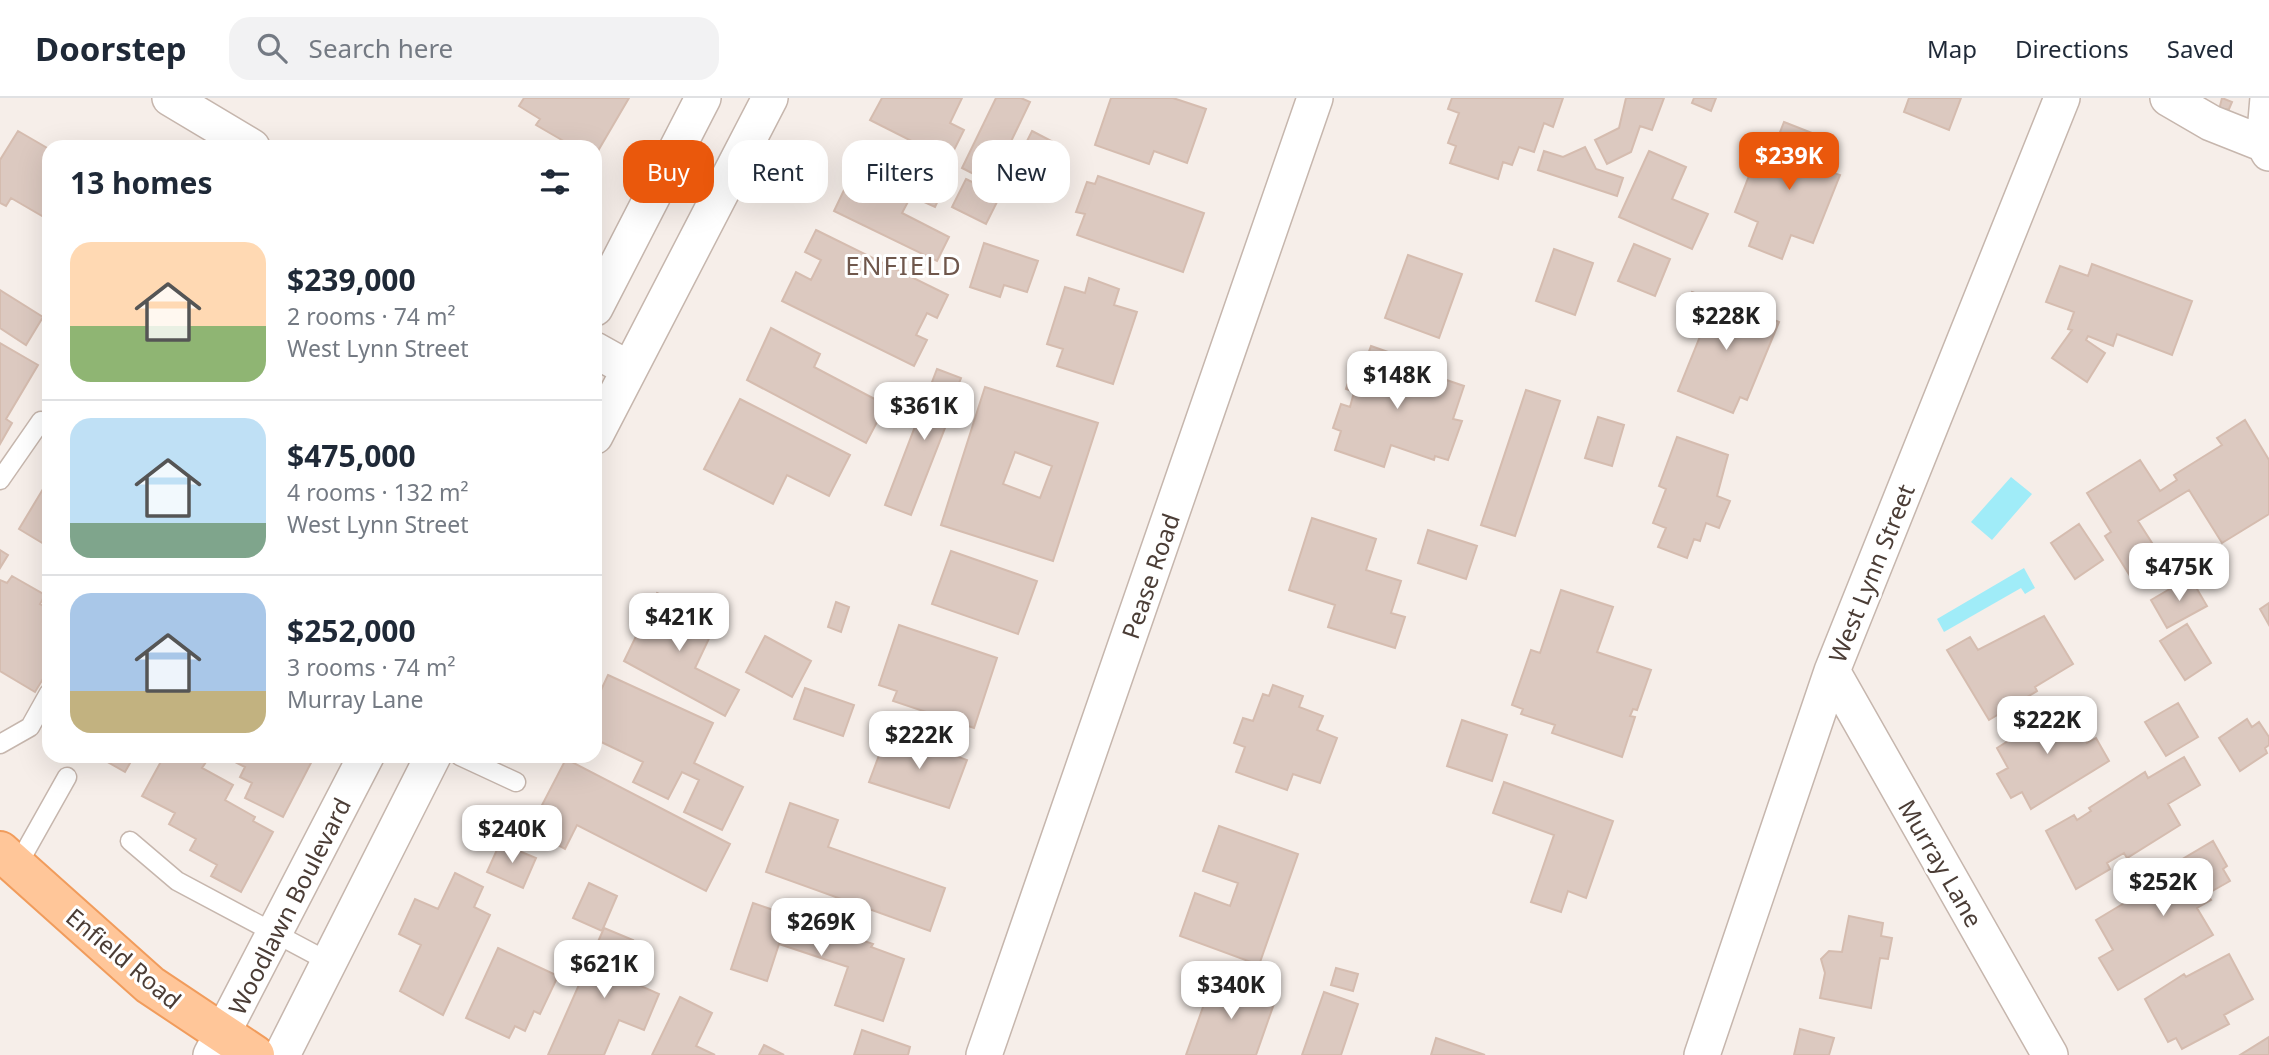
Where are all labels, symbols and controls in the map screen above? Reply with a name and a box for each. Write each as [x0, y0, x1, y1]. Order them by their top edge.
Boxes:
search box [229, 17, 719, 80]
text: Doorstep [35, 26, 187, 71]
icon: search [253, 29, 291, 67]
text: Search here [309, 30, 453, 66]
text: Map [1927, 32, 1977, 65]
text: Directions [2015, 32, 2129, 65]
text: Saved [2167, 32, 2234, 65]
pin: $239K [1740, 132, 1838, 192]
text: $239K [1755, 139, 1823, 171]
chip: Buy [623, 140, 714, 203]
chip: Rent [728, 140, 828, 203]
chip: Filters [842, 140, 958, 203]
chip: New [972, 140, 1070, 203]
text: 13 homes [70, 162, 213, 203]
icon: filters [536, 163, 574, 201]
district label: ENFIELD [845, 247, 963, 283]
text: $239,000 [287, 259, 416, 300]
icon: home [126, 270, 210, 354]
pin: $228K [1677, 292, 1775, 352]
text: $228K [1692, 299, 1760, 331]
text: 2 rooms · 74 m² [287, 300, 456, 332]
text: West Lynn Street [287, 332, 469, 364]
pin: $148K [1348, 352, 1446, 411]
text: $148K [1363, 358, 1431, 390]
pin: $361K [875, 382, 973, 442]
text: $361K [890, 389, 958, 421]
text: $475,000 [287, 435, 416, 476]
icon: home [126, 446, 210, 530]
text: 4 rooms · 132 m² [287, 476, 469, 508]
street label: West Lynn Street [1820, 479, 1922, 667]
text: West Lynn Street [287, 508, 469, 540]
street label: Pease Road [1113, 509, 1187, 643]
pin: $475K [2130, 544, 2228, 603]
text: $475K [2145, 550, 2213, 582]
pin: $421K [630, 594, 728, 653]
text: $421K [645, 600, 713, 632]
text: $252,000 [287, 610, 416, 651]
icon: home [126, 621, 210, 705]
text: 3 rooms · 74 m² [287, 651, 456, 683]
text: Murray Lane [287, 683, 423, 715]
pin: $222K [1998, 696, 2096, 756]
text: $222K [2013, 703, 2081, 735]
pin: $222K [870, 712, 968, 771]
text: $222K [885, 718, 953, 750]
street label: Woodlawn Boulevard [220, 792, 358, 1020]
street label: Murray Lane [1891, 793, 1991, 933]
pin: $240K [463, 806, 561, 865]
text: $240K [478, 812, 546, 844]
pin: $252K [2114, 858, 2212, 918]
text: $252K [2129, 865, 2197, 897]
pin: $269K [772, 898, 870, 958]
street label: Enfield Road [59, 900, 189, 1016]
text: $269K [787, 905, 855, 937]
pin: $621K [555, 940, 653, 1000]
text: $621K [570, 947, 638, 979]
pin: $340K [1182, 962, 1280, 1021]
text: $340K [1197, 968, 1265, 1000]

